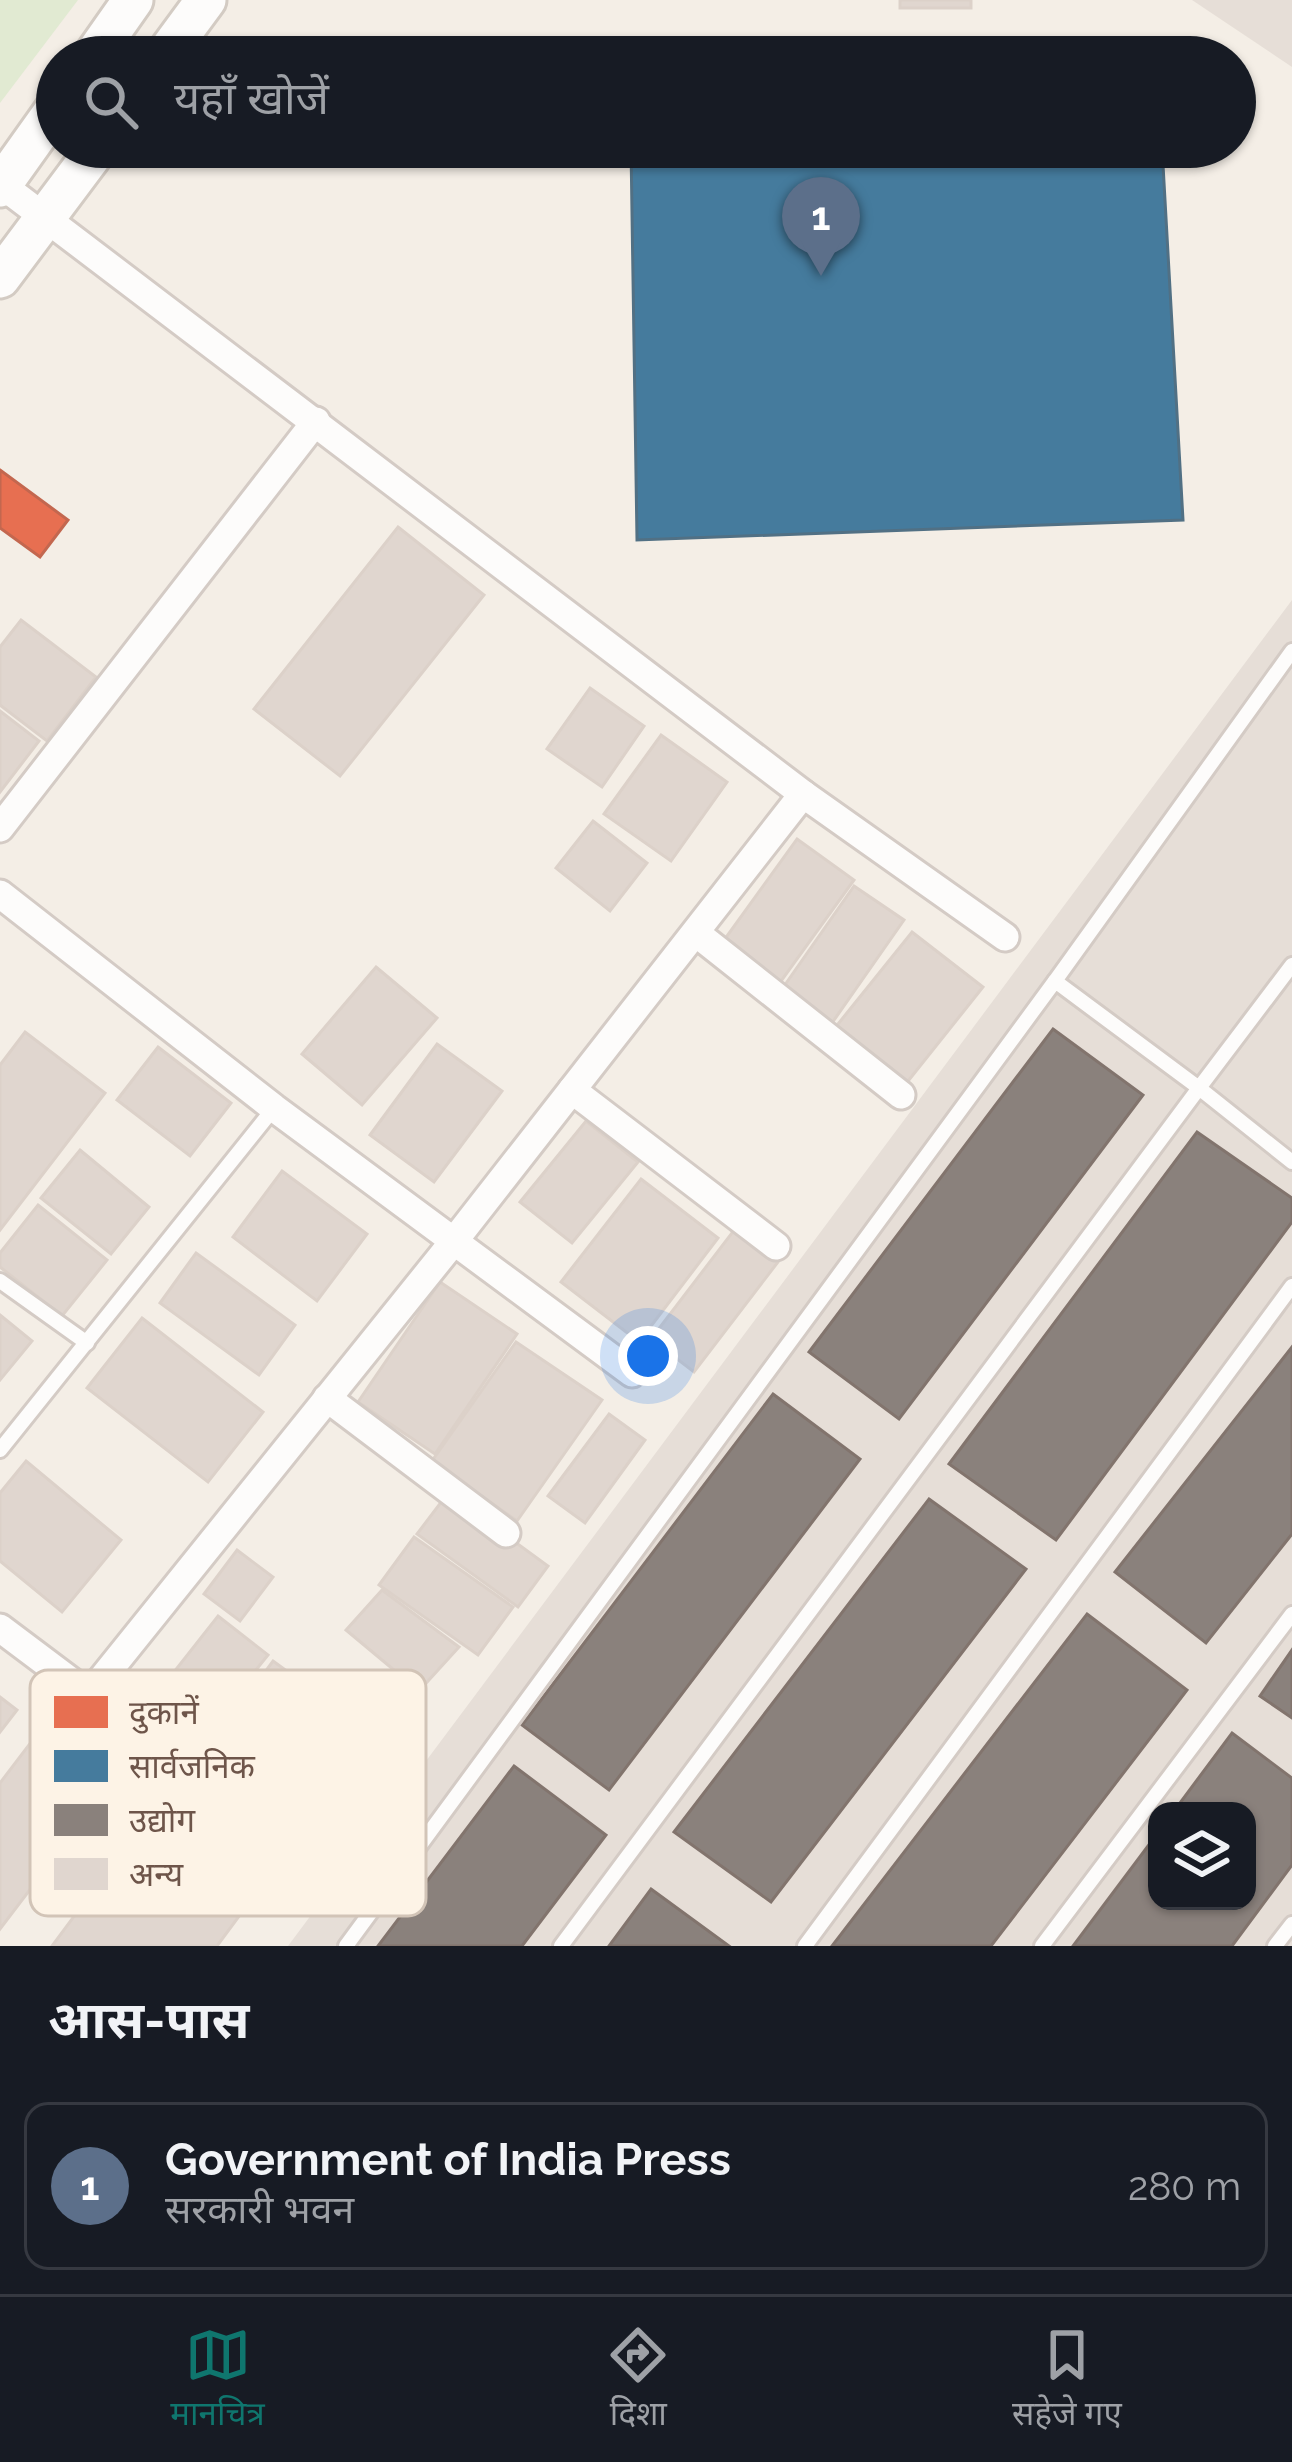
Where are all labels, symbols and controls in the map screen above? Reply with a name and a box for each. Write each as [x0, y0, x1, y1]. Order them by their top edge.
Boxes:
search box [36, 36, 1256, 168]
icon: search [78, 69, 144, 135]
text: यहाँ खोजें [174, 72, 329, 125]
pin: 1 [782, 177, 860, 276]
your location [618, 1326, 678, 1386]
legend [30, 1670, 426, 1916]
text: दुकानें [129, 1693, 199, 1734]
text: सार्वजनिक [129, 1747, 256, 1786]
text: उद्योग [129, 1801, 196, 1840]
map controls [1148, 1802, 1256, 1910]
button: layers [1148, 1802, 1256, 1910]
text: अन्य [129, 1855, 184, 1894]
text: आस-पास [48, 1990, 249, 2050]
text: Government of India Press [165, 2133, 731, 2186]
text: 1 [80, 2163, 100, 2209]
text: 280 m [1128, 2163, 1241, 2209]
text: सरकारी भवन [165, 2186, 354, 2232]
tab: मानचित्र [170, 2322, 265, 2438]
tab: दिशा [605, 2322, 671, 2438]
tab: सहेजे गए [1012, 2322, 1122, 2438]

